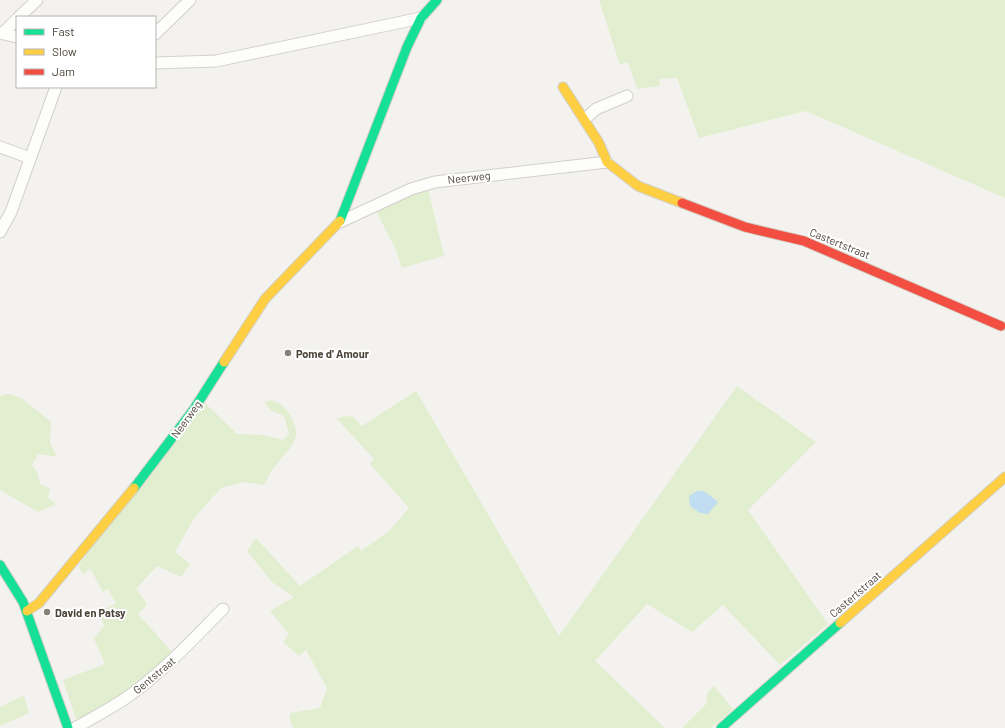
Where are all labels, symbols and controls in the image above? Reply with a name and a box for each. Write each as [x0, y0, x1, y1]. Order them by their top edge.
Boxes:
legend [16, 16, 156, 88]
text: Fast [52, 24, 75, 38]
text: Slow [52, 44, 77, 58]
text: Jam [52, 64, 75, 78]
street label: Neerweg [447, 168, 491, 186]
street label: Castertstraat [808, 225, 872, 261]
place label: Pome d' Amour [296, 347, 370, 360]
marker: Pome d' Amour [283, 348, 293, 358]
street label: Neerweg [168, 398, 204, 440]
street label: Castertstraat [827, 568, 883, 620]
place label: David en Patsy [55, 606, 126, 619]
marker: David en Patsy [42, 607, 52, 617]
street label: Gentstraat [130, 654, 178, 696]

